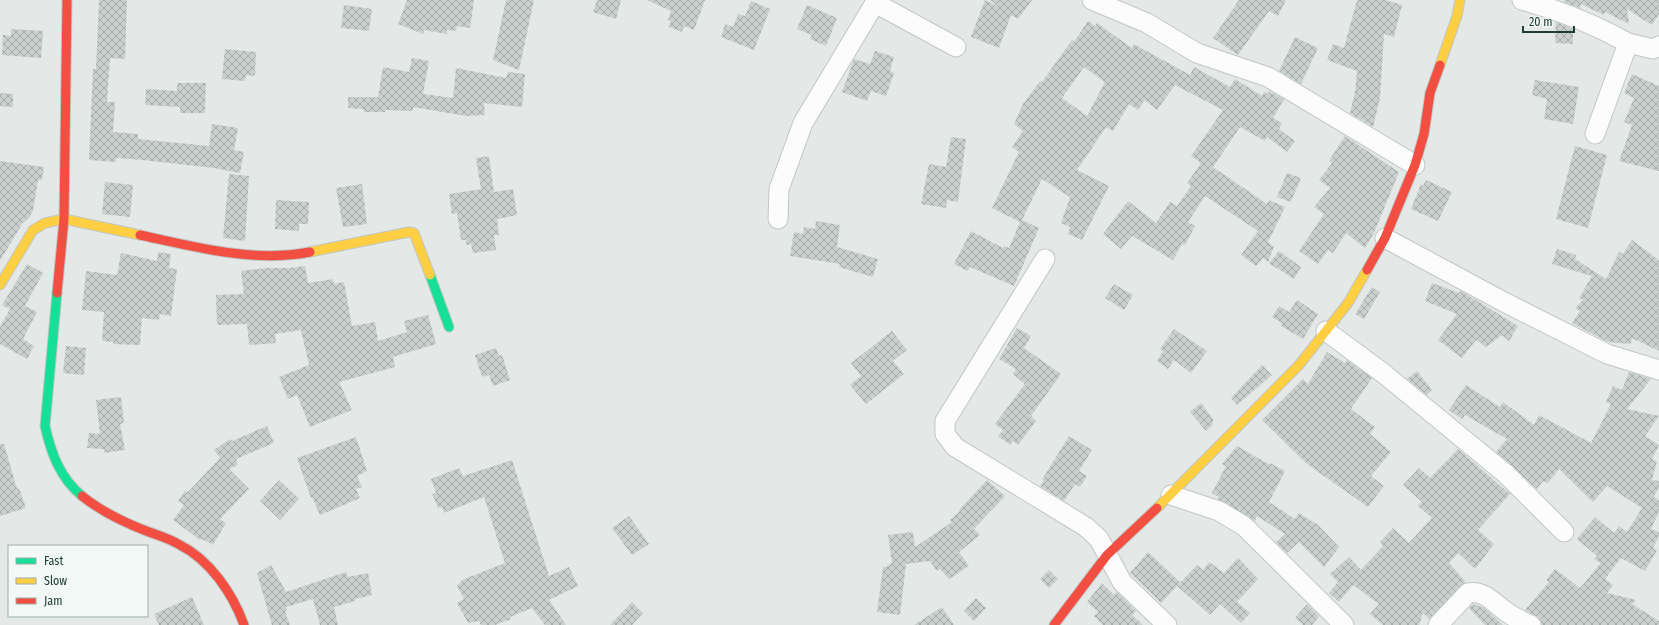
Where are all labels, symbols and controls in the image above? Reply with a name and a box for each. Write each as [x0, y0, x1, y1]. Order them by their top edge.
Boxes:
scale bar [1523, 8, 1574, 34]
text: 20 m [1529, 15, 1553, 29]
legend [8, 545, 148, 617]
text: Fast [44, 554, 63, 568]
text: Slow [44, 574, 67, 588]
text: Jam [44, 594, 62, 608]

